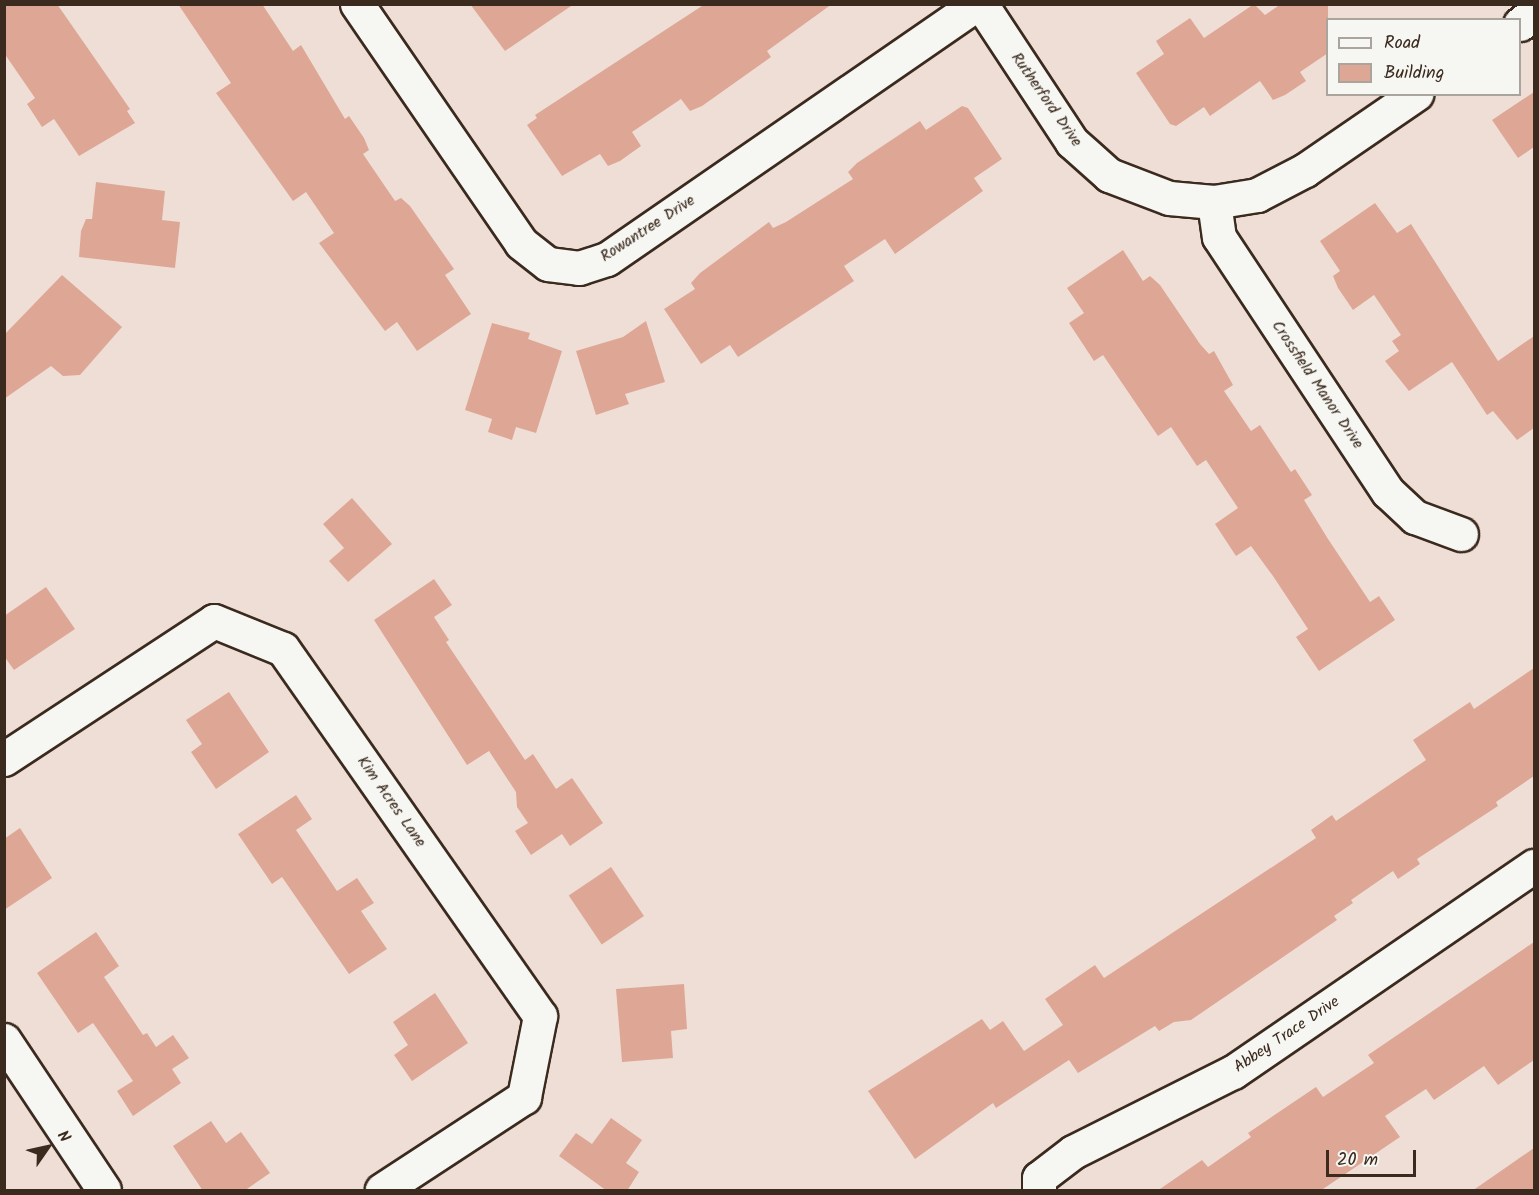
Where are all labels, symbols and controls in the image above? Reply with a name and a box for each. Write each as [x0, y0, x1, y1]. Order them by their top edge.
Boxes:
legend [1326, 18, 1521, 96]
text: Road [1384, 29, 1420, 58]
street label: Rutherford Drive [1006, 49, 1086, 151]
text: Building [1384, 59, 1444, 88]
street label: Rowantree Drive [597, 191, 699, 267]
street label: Crossfield Manor Drive [1267, 317, 1367, 453]
street label: Kim Acres Lane [352, 753, 430, 851]
street label: Abbey Trace Drive [1231, 993, 1343, 1077]
north arrow [18, 1117, 78, 1177]
text: N [50, 1125, 77, 1148]
scale bar [1329, 1138, 1419, 1176]
text: 20 m [1337, 1146, 1378, 1175]

